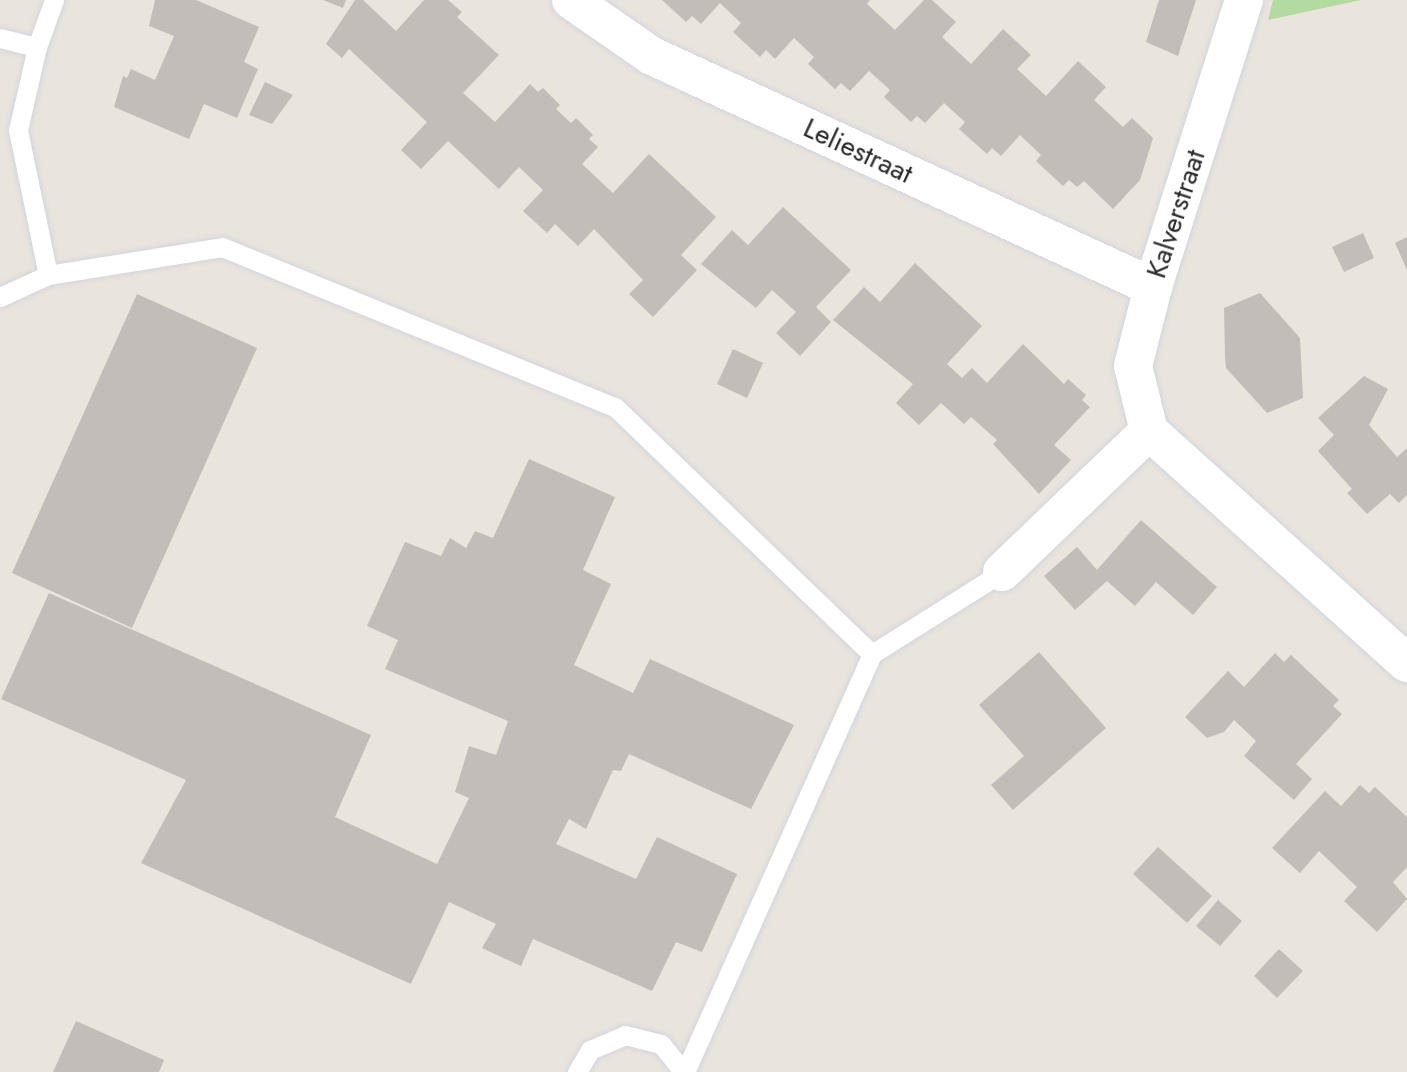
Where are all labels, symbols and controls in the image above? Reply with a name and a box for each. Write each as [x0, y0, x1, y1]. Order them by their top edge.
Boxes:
street label: Leliestraat [798, 111, 918, 191]
street label: Kalverstraat [1139, 146, 1213, 282]

